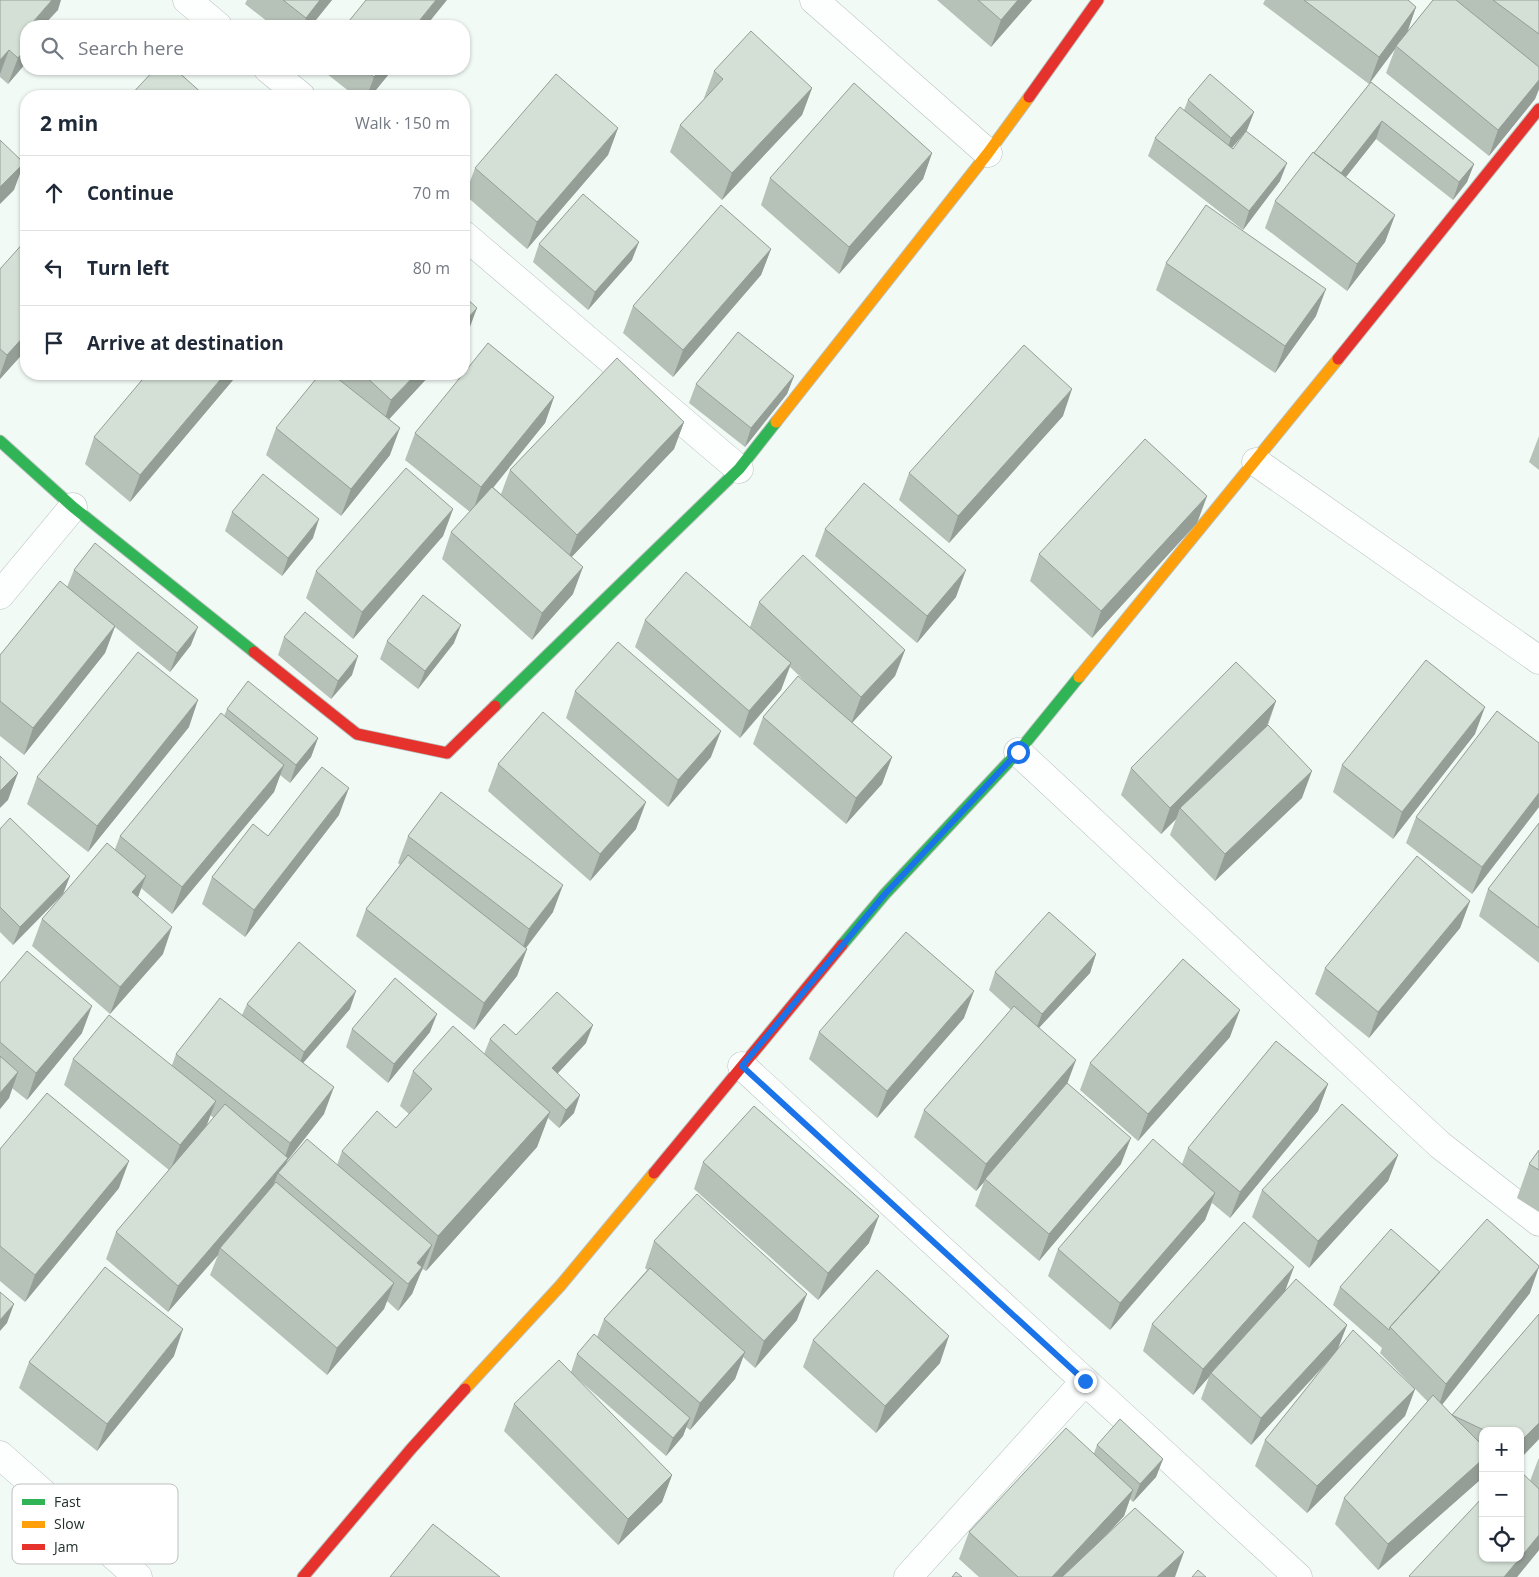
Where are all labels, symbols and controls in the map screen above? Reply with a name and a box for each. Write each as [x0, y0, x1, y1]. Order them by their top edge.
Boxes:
search box [20, 20, 470, 75]
icon: search [38, 34, 66, 62]
text: Search here [78, 35, 184, 61]
text: 2 min [40, 109, 98, 137]
text: Walk · 150 m [355, 112, 450, 134]
icon: ahead [40, 179, 68, 207]
text: Continue [87, 180, 174, 206]
text: 70 m [413, 182, 450, 204]
icon: left [40, 254, 68, 282]
text: Turn left [87, 255, 169, 281]
text: 80 m [413, 257, 450, 279]
icon: arrive [40, 329, 68, 357]
text: Arrive at destination [87, 330, 284, 356]
route start [1007, 741, 1030, 764]
route end [1074, 1370, 1097, 1393]
map controls [1479, 1427, 1524, 1562]
button: + [1479, 1427, 1524, 1472]
button: − [1479, 1472, 1524, 1517]
legend [12, 1484, 178, 1564]
text: Fast [54, 1492, 81, 1511]
text: Slow [54, 1514, 85, 1533]
button: locate [1479, 1517, 1524, 1562]
text: Jam [52, 1537, 79, 1556]

